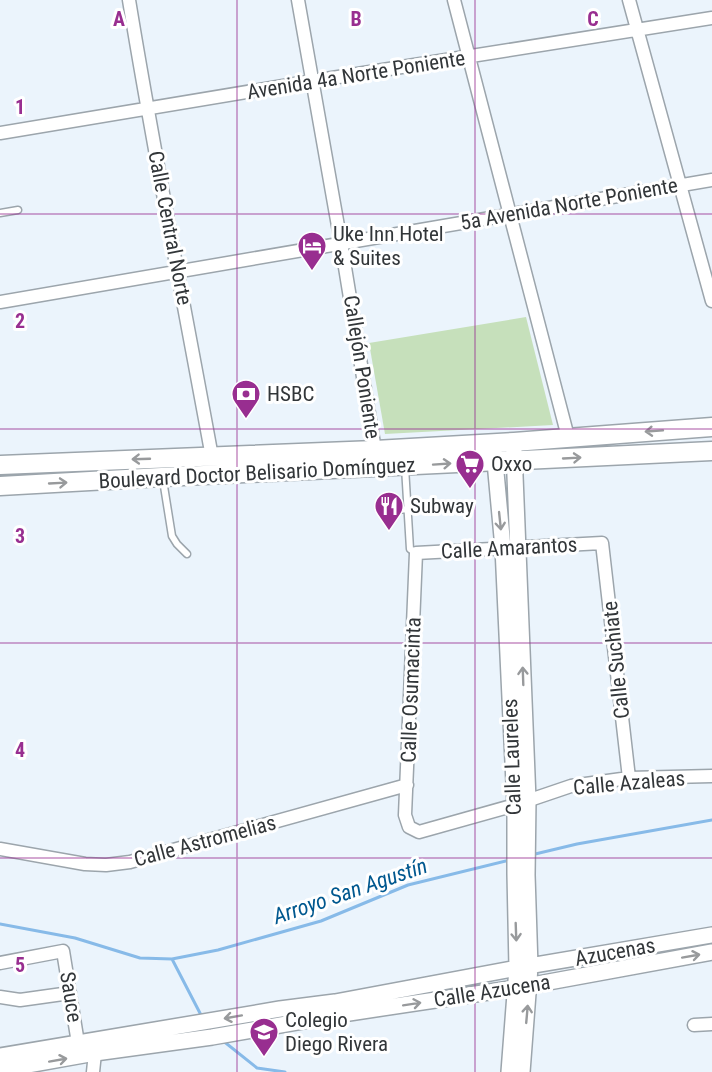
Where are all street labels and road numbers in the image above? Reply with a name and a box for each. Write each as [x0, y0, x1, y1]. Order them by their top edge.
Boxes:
street label: Avenida 4a Norte Poniente [245, 46, 467, 104]
street label: Calle Central Norte [143, 149, 197, 307]
street label: 5a Avenida Norte Poniente [458, 173, 680, 235]
street label: Callejón Poniente [339, 294, 385, 441]
street label: Boulevard Doctor Belisario Domínguez [98, 453, 416, 493]
street label: Calle Amarantos [440, 532, 578, 564]
street label: Calle Suchiate [598, 600, 634, 720]
street label: Calle Osumacinta [396, 617, 426, 763]
street label: Calle Laureles [498, 698, 526, 816]
street label: Calle Azaleas [572, 766, 686, 800]
street label: Calle Astromelias [131, 811, 279, 871]
street label: Azucenas [573, 933, 657, 971]
street label: Sauce [55, 970, 87, 1024]
street label: Calle Azucena [432, 970, 552, 1012]

